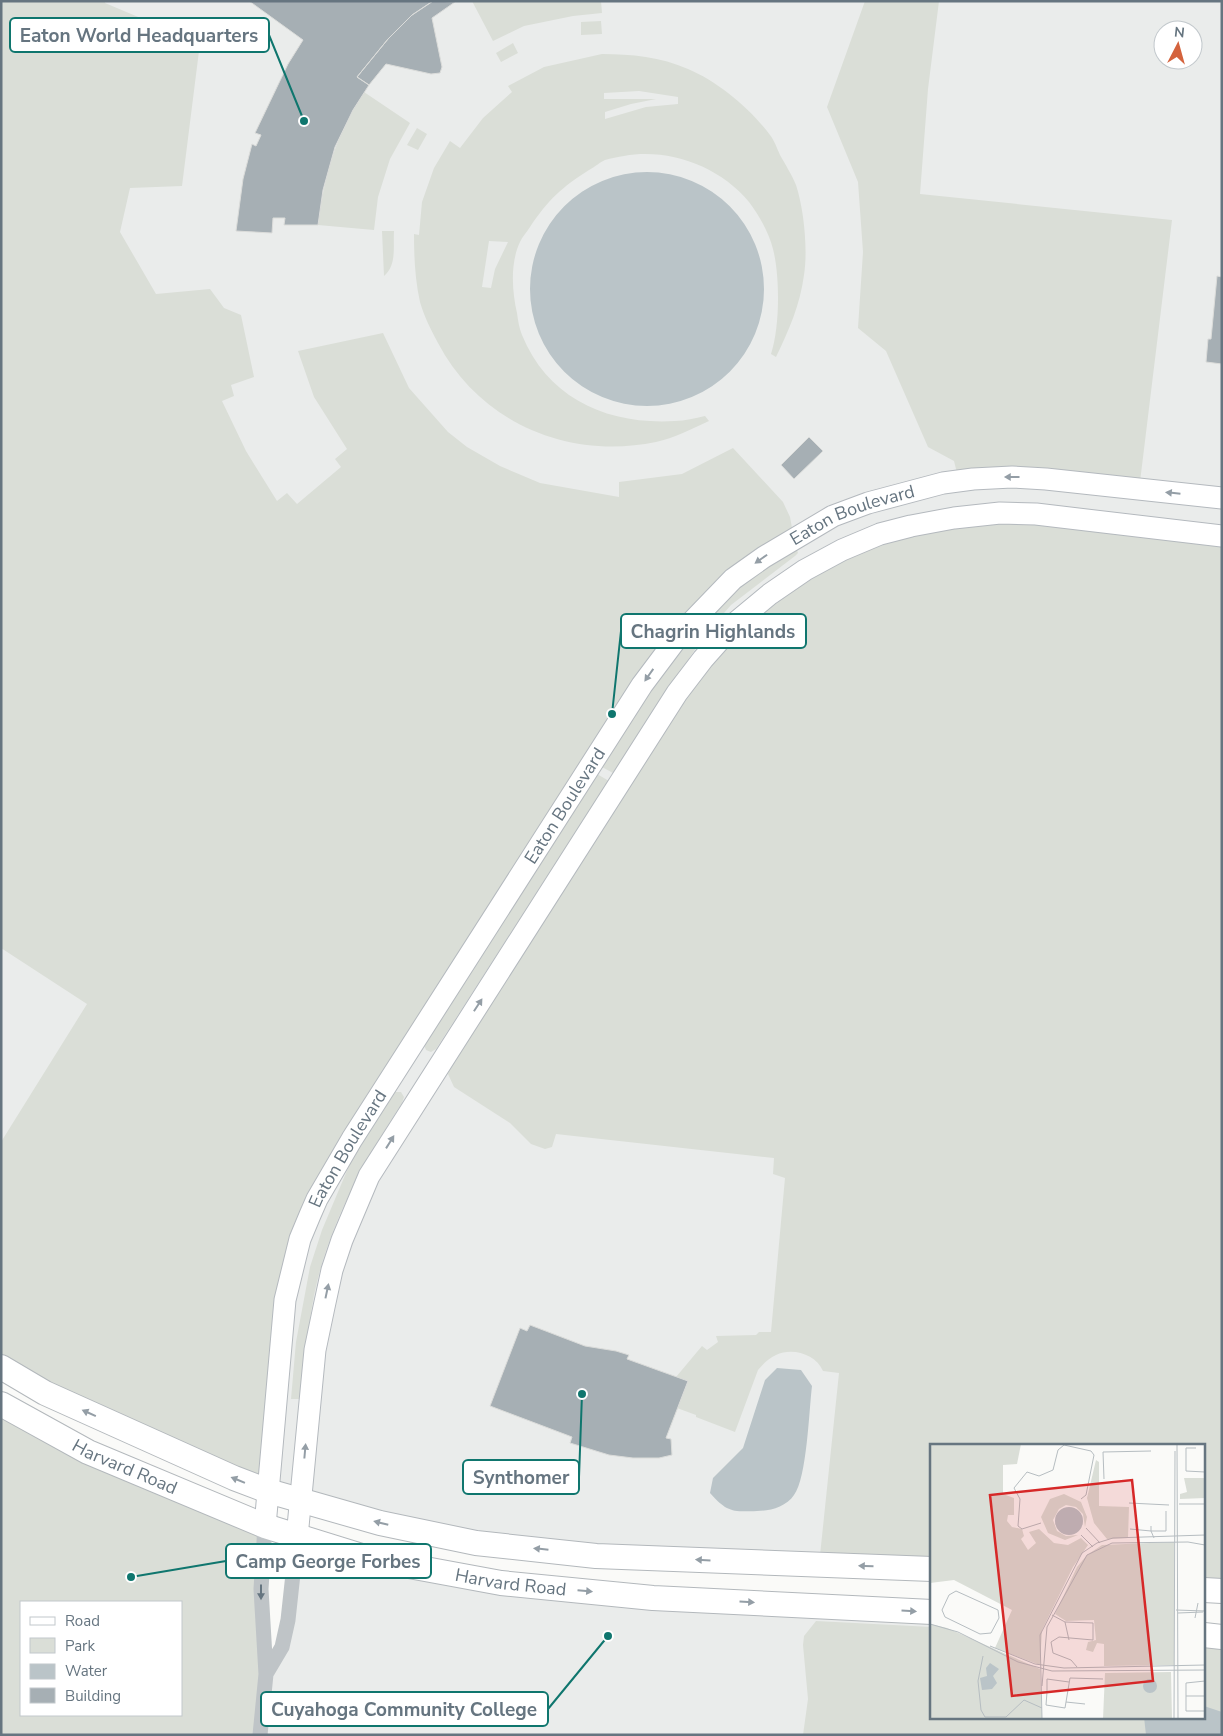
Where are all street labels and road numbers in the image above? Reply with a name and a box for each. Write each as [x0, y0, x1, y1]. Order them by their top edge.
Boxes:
street label: Eaton Boulevard [785, 479, 917, 551]
street label: Eaton Boulevard [519, 743, 611, 869]
street label: Eaton Boulevard [303, 1085, 392, 1211]
street label: Harvard Road [68, 1434, 181, 1500]
street label: Harvard Road [453, 1563, 568, 1601]

